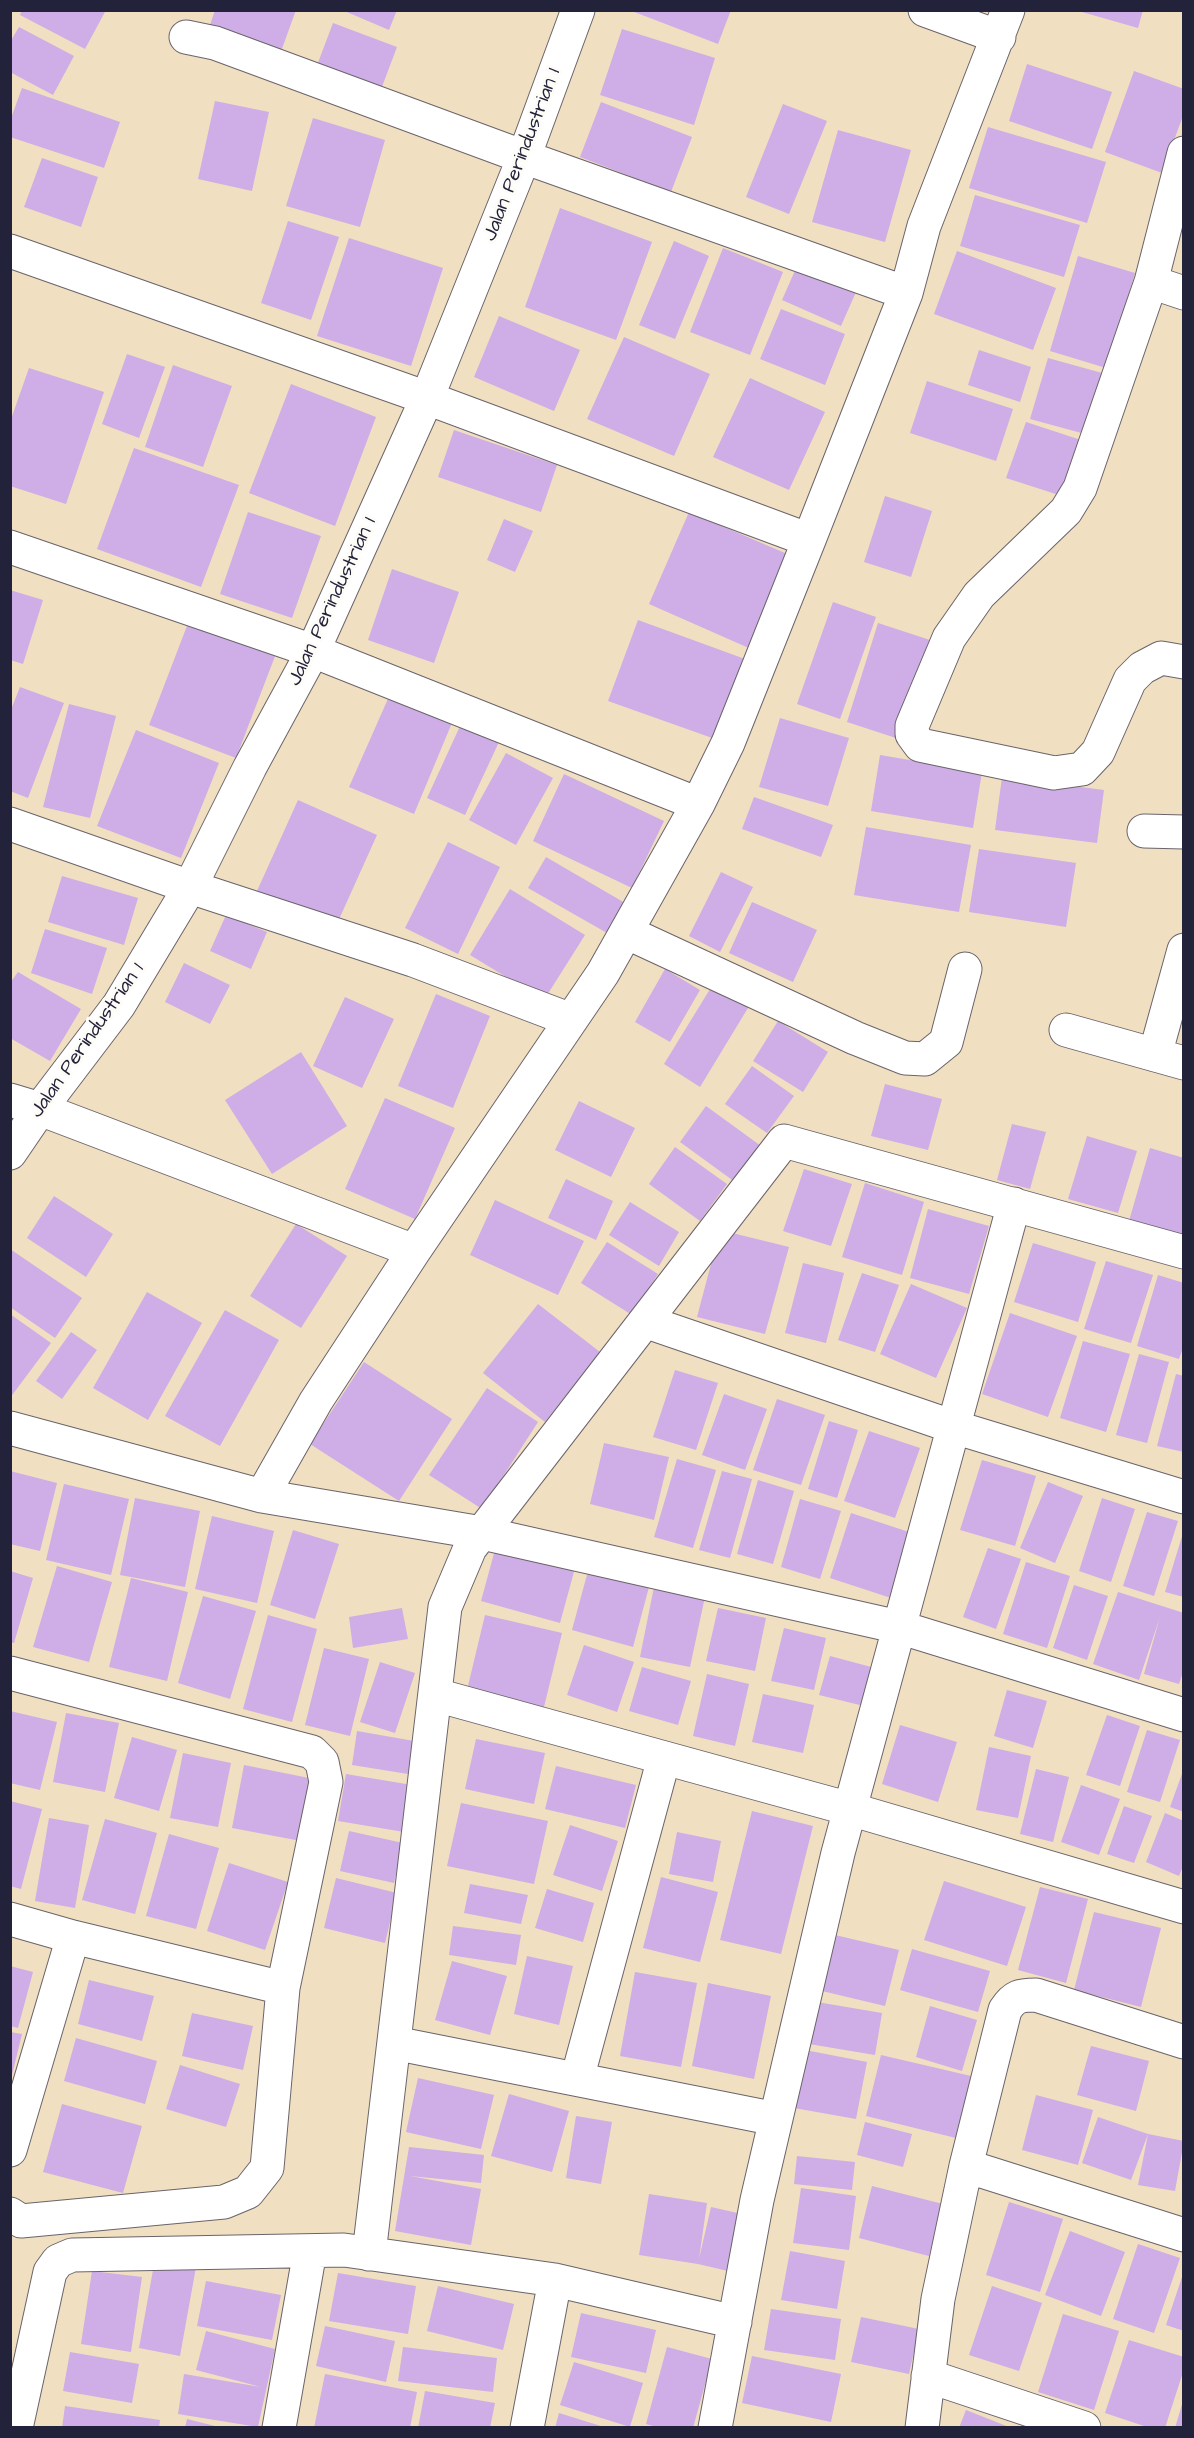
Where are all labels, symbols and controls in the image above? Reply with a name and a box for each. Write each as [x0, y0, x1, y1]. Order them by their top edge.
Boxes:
street label: Jalan Perindustrian 1 [479, 65, 567, 245]
street label: Jalan Perindustrian 1 [283, 514, 383, 690]
street label: Jalan Perindustrian 1 [26, 959, 150, 1123]

